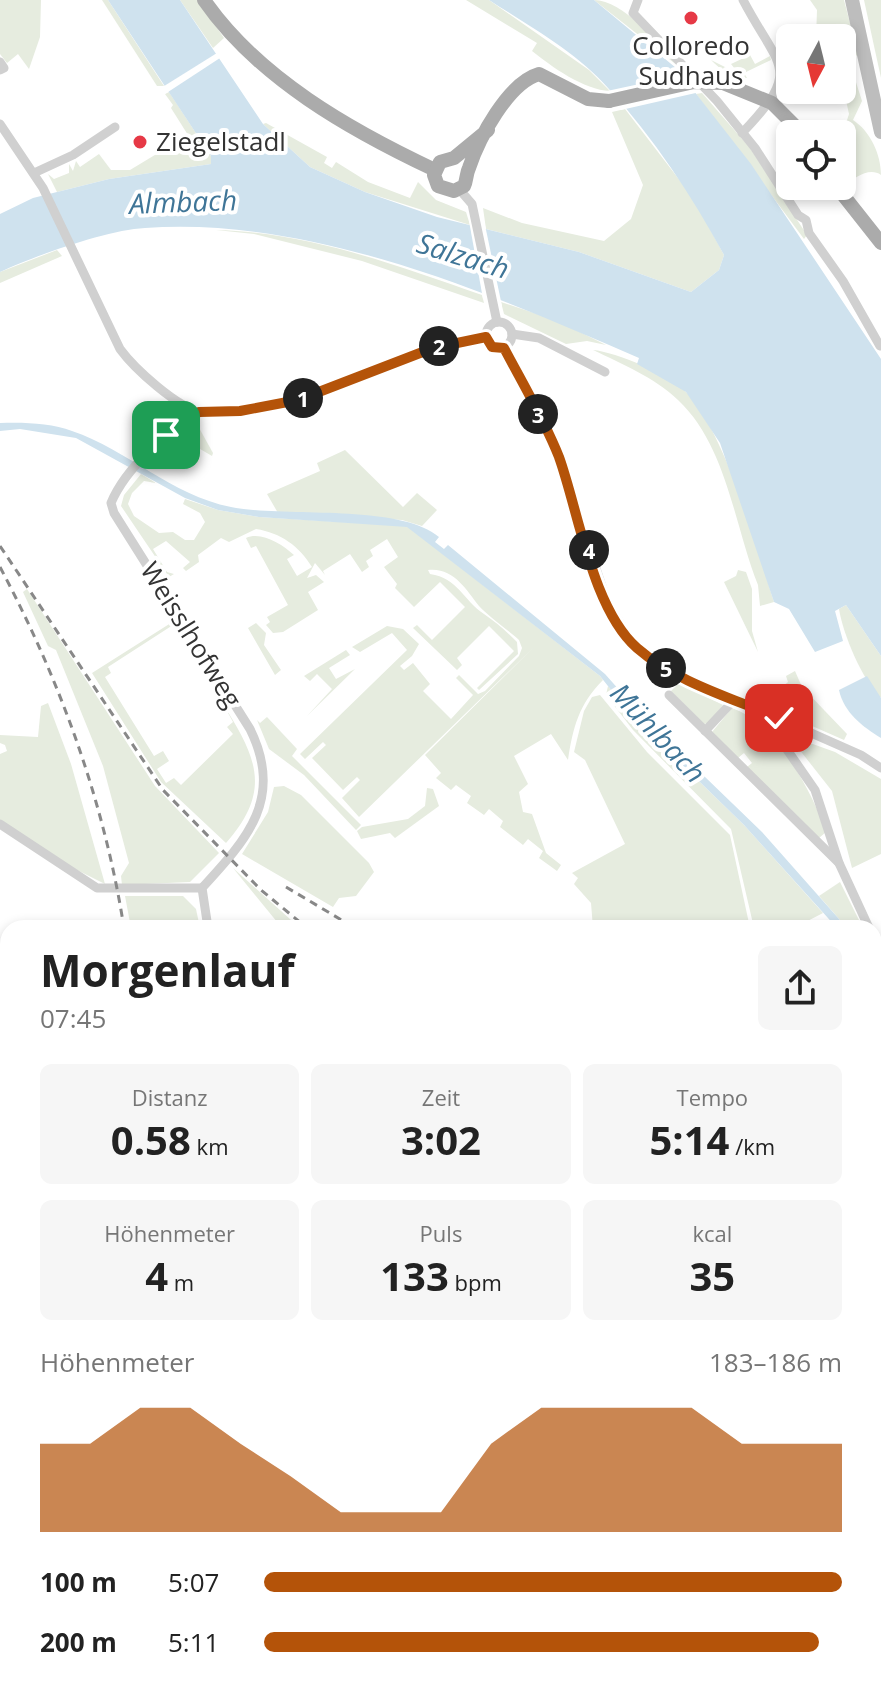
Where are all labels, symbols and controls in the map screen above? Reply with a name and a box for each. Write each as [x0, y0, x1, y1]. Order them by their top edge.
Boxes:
marker: Colloredo Sudhaus [682, 9, 700, 27]
north arrow [776, 24, 856, 104]
map controls [776, 24, 856, 200]
place label: Colloredo Sudhaus [632, 27, 750, 93]
button: locate [776, 120, 856, 200]
place label: Ziegelstadl [156, 123, 286, 159]
marker: Ziegelstadl [131, 133, 149, 151]
water label: Almbach [126, 180, 238, 222]
water label: Salzach [413, 223, 514, 287]
pin: 2 [419, 326, 459, 366]
text: 2 [433, 331, 445, 361]
pin: 1 [283, 378, 323, 418]
text: 1 [297, 383, 309, 413]
pin: 3 [518, 394, 558, 434]
text: 3 [532, 399, 544, 429]
pin [132, 401, 200, 469]
icon: arrive [144, 413, 188, 457]
pin: 4 [569, 530, 609, 570]
text: 4 [583, 535, 595, 565]
street label: Weisslhofweg [133, 555, 251, 714]
pin: 5 [646, 648, 686, 688]
text: 5 [660, 653, 672, 683]
water label: Mühlbach [603, 674, 715, 790]
pin [745, 684, 813, 752]
icon: check [757, 696, 801, 740]
text: Morgenlauf [40, 940, 294, 1000]
button: share [758, 946, 842, 1030]
text: 07:45 [40, 1000, 106, 1036]
text: Distanz [132, 1082, 208, 1112]
text: Zeit [422, 1082, 460, 1112]
text: Tempo [677, 1082, 748, 1112]
text: 0.58 [111, 1112, 191, 1167]
text: 3:02 [401, 1112, 481, 1167]
text: 5:14 [649, 1112, 729, 1167]
text: km [191, 1131, 229, 1161]
text: /km [729, 1131, 775, 1161]
text: Höhenmeter [104, 1218, 235, 1248]
text: Puls [420, 1218, 462, 1248]
text: kcal [692, 1218, 732, 1248]
text: 4 [145, 1248, 168, 1303]
text: 133 [380, 1248, 449, 1303]
text: 35 [689, 1248, 735, 1303]
text: m [168, 1267, 194, 1297]
text: bpm [449, 1267, 502, 1297]
text: Höhenmeter [40, 1344, 194, 1380]
text: 183–186 m [709, 1344, 842, 1380]
text: 100 m [40, 1564, 117, 1600]
text: 5:07 [168, 1564, 219, 1600]
text: 200 m [40, 1624, 117, 1660]
text: 5:11 [168, 1624, 219, 1660]

